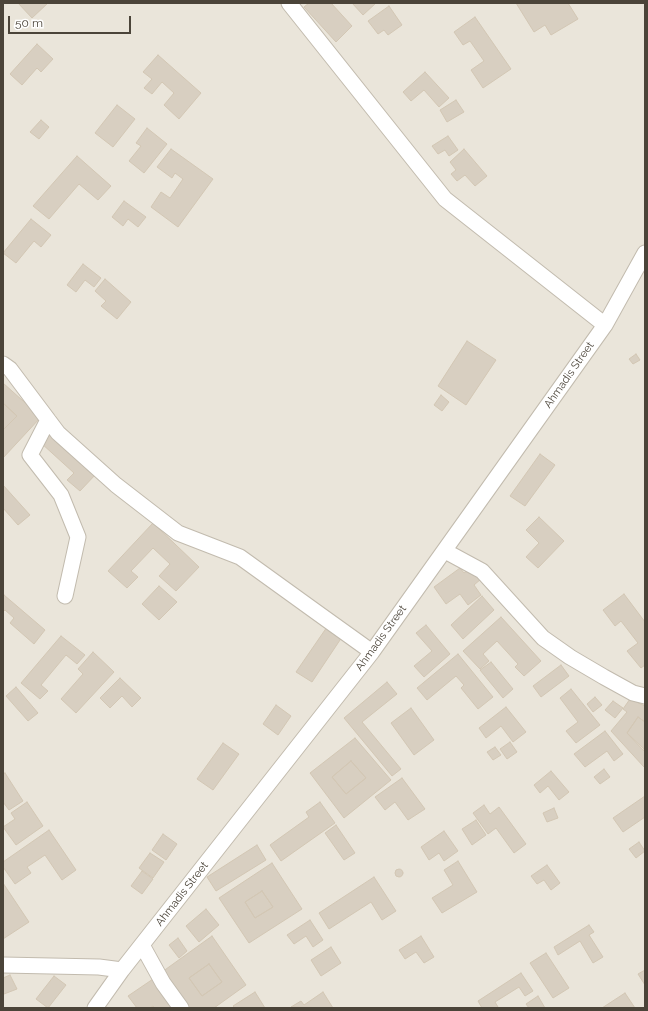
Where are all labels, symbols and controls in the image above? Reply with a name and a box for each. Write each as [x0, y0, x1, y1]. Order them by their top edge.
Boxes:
scale bar [10, 8, 133, 34]
text: 50 m [15, 16, 43, 30]
street label: Ahmadis Street [541, 339, 597, 411]
street label: Ahmadis Street [353, 603, 409, 673]
street label: Ahmadis Street [153, 859, 211, 929]

